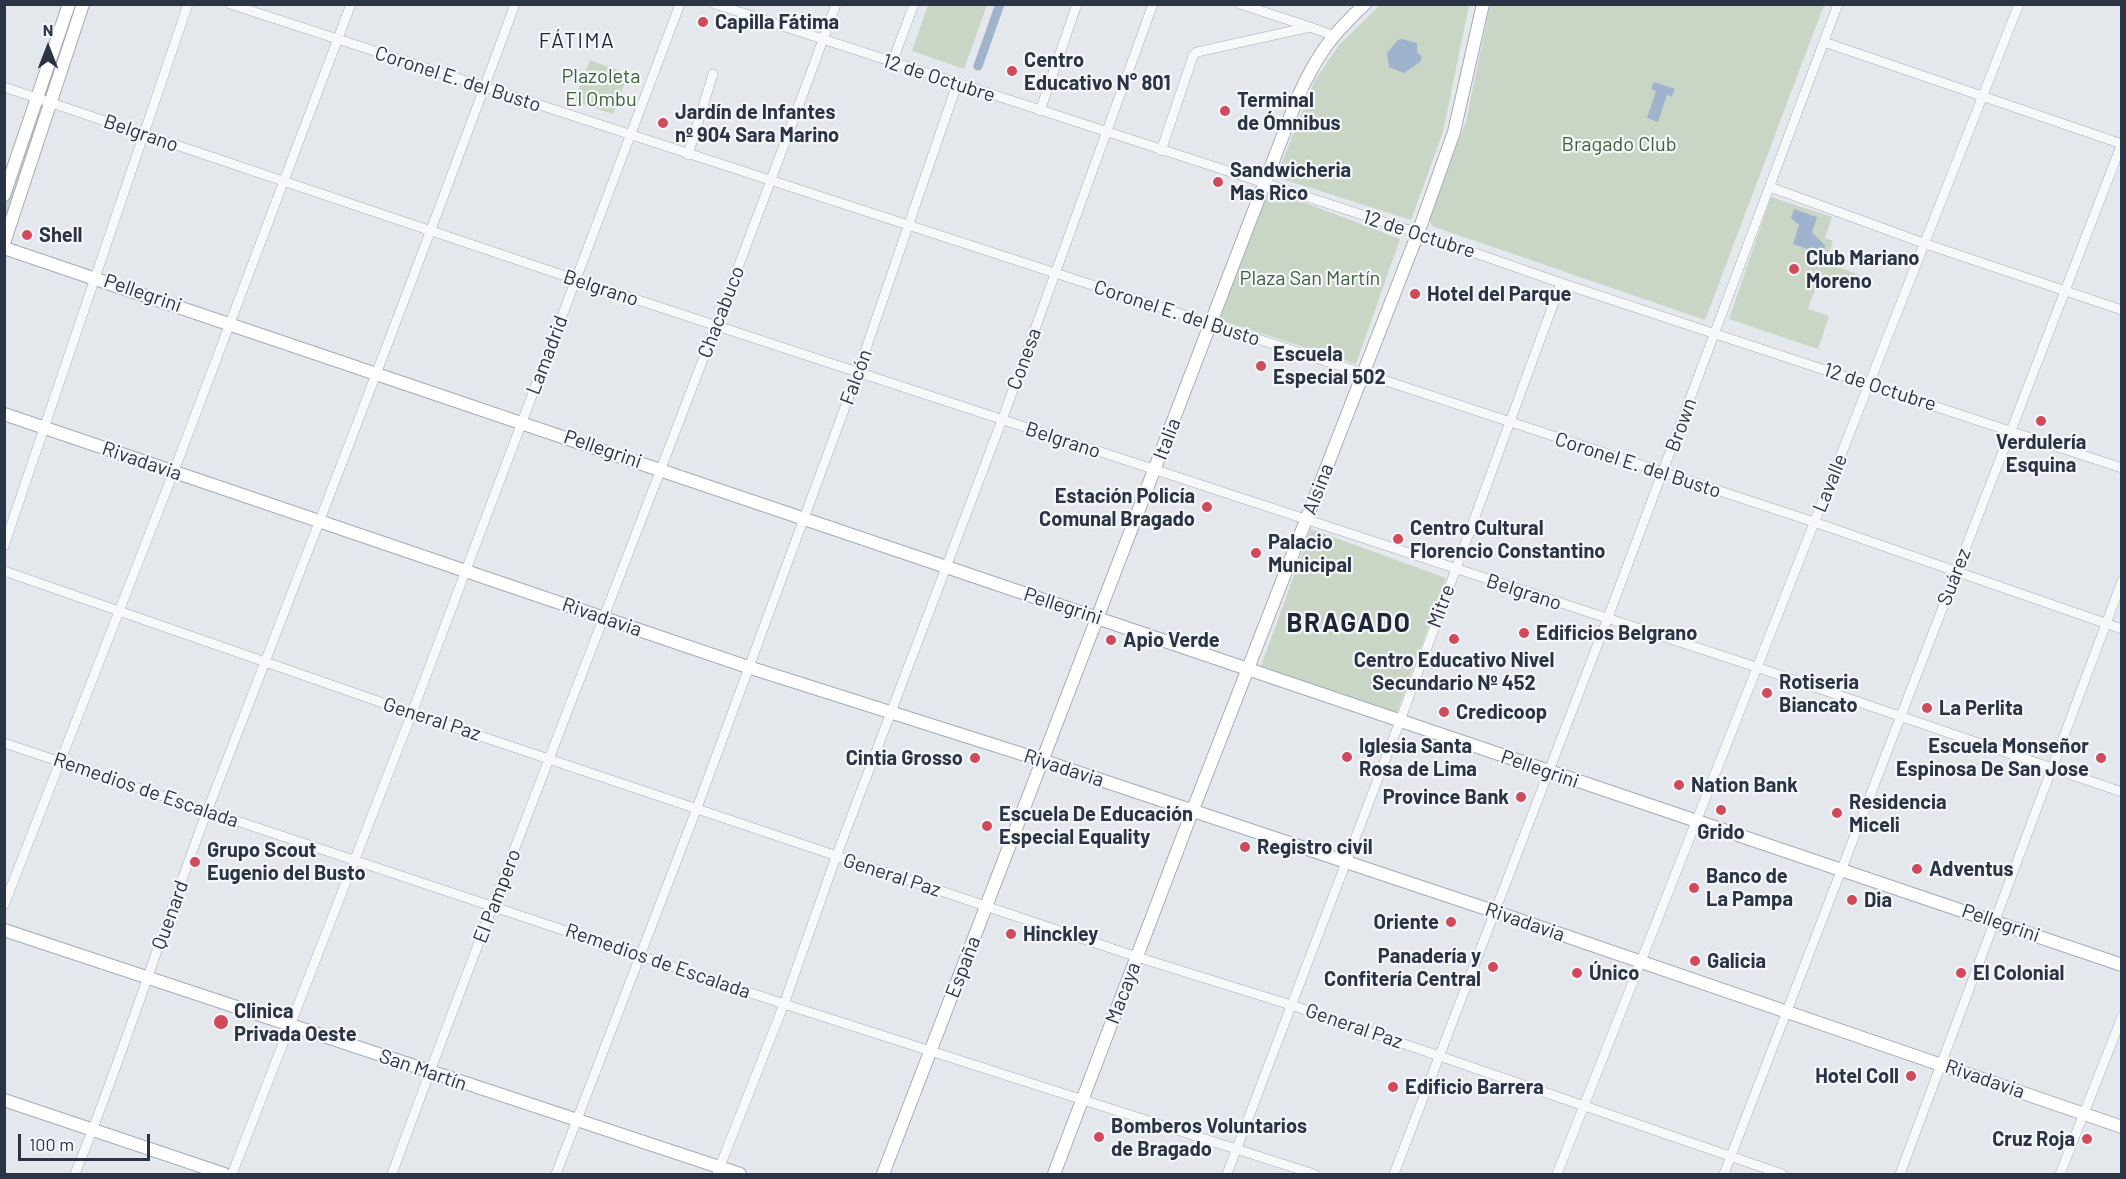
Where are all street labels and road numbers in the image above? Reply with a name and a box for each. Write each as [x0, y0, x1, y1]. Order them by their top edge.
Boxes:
street label: Coronel E. del Busto [372, 41, 544, 117]
street label: 12 de Octubre [880, 49, 998, 107]
street label: Belgrano [100, 109, 182, 157]
street label: 12 de Octubre [1360, 205, 1478, 263]
street label: Chacabuco [692, 263, 750, 361]
street label: Belgrano [560, 265, 642, 311]
street label: Pellegrini [101, 268, 185, 318]
street label: Coronel E. del Busto [1091, 275, 1263, 351]
street label: Lamadrid [521, 312, 573, 398]
street label: Conesa [1002, 325, 1046, 393]
street label: Falcón [835, 346, 877, 408]
street label: 12 de Octubre [1821, 358, 1939, 416]
street label: Brown [1660, 395, 1702, 455]
street label: Italia [1148, 415, 1186, 463]
street label: Belgrano [1022, 417, 1104, 463]
street label: Pellegrini [561, 424, 645, 474]
street label: Coronel E. del Busto [1552, 427, 1724, 503]
street label: Rivadavia [99, 436, 185, 486]
street label: Lavalle [1807, 450, 1853, 516]
street label: Alsina [1297, 460, 1339, 518]
street label: Suárez [1932, 545, 1976, 609]
street label: Belgrano [1483, 569, 1565, 615]
street label: Mitre [1422, 581, 1460, 631]
street label: Pellegrini [1021, 582, 1105, 630]
street label: Rivadavia [559, 592, 645, 642]
street label: General Paz [380, 692, 484, 746]
street label: Rivadavia [1021, 744, 1107, 792]
street label: Pellegrini [1498, 744, 1582, 794]
street label: Remedios de Escalada [50, 747, 242, 833]
street label: El Pampero [468, 846, 526, 946]
street label: General Paz [840, 848, 944, 902]
street label: Quenard [146, 877, 194, 953]
street label: Rivadavia [1482, 897, 1568, 947]
street label: Pellegrini [1959, 898, 2043, 948]
street label: Remedios de Escalada [562, 918, 754, 1004]
street label: España [940, 933, 986, 1001]
street label: Macaya [1100, 959, 1146, 1027]
street label: General Paz [1302, 998, 1406, 1054]
street label: San Martín [376, 1044, 470, 1096]
street label: Rivadavia [1942, 1054, 2028, 1104]

